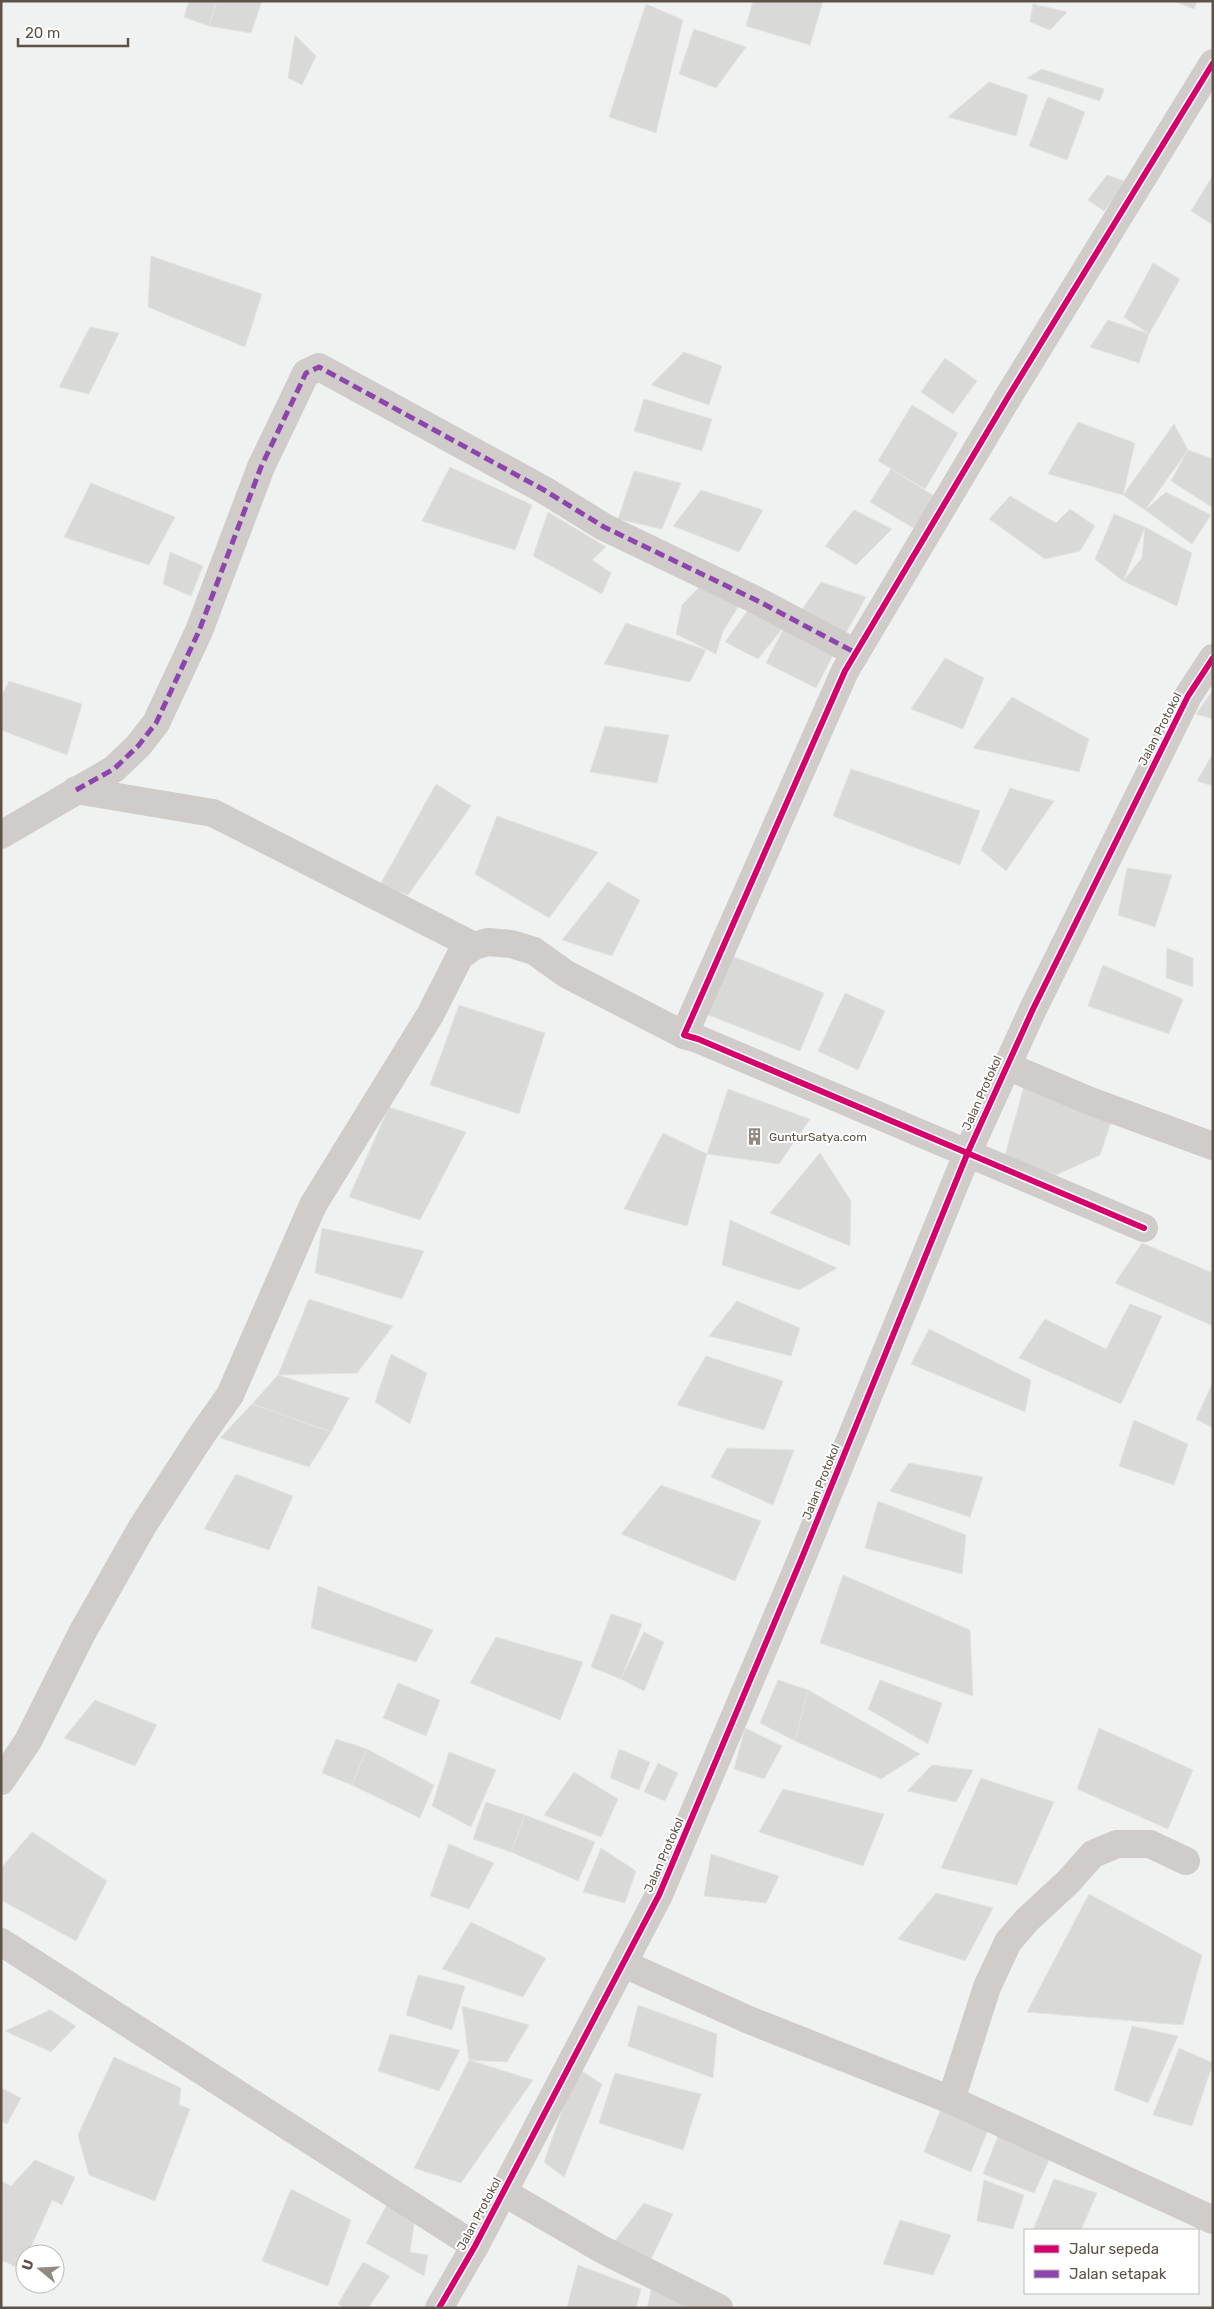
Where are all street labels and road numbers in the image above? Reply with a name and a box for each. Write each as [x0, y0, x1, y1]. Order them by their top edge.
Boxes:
street label: Jalan Protokol [1136, 690, 1184, 768]
street label: Jalan Protokol [959, 1053, 1005, 1132]
street label: Jalan Protokol [799, 1442, 843, 1522]
street label: Jalan Protokol [641, 1815, 687, 1894]
street label: Jalan Protokol [454, 2175, 504, 2253]

